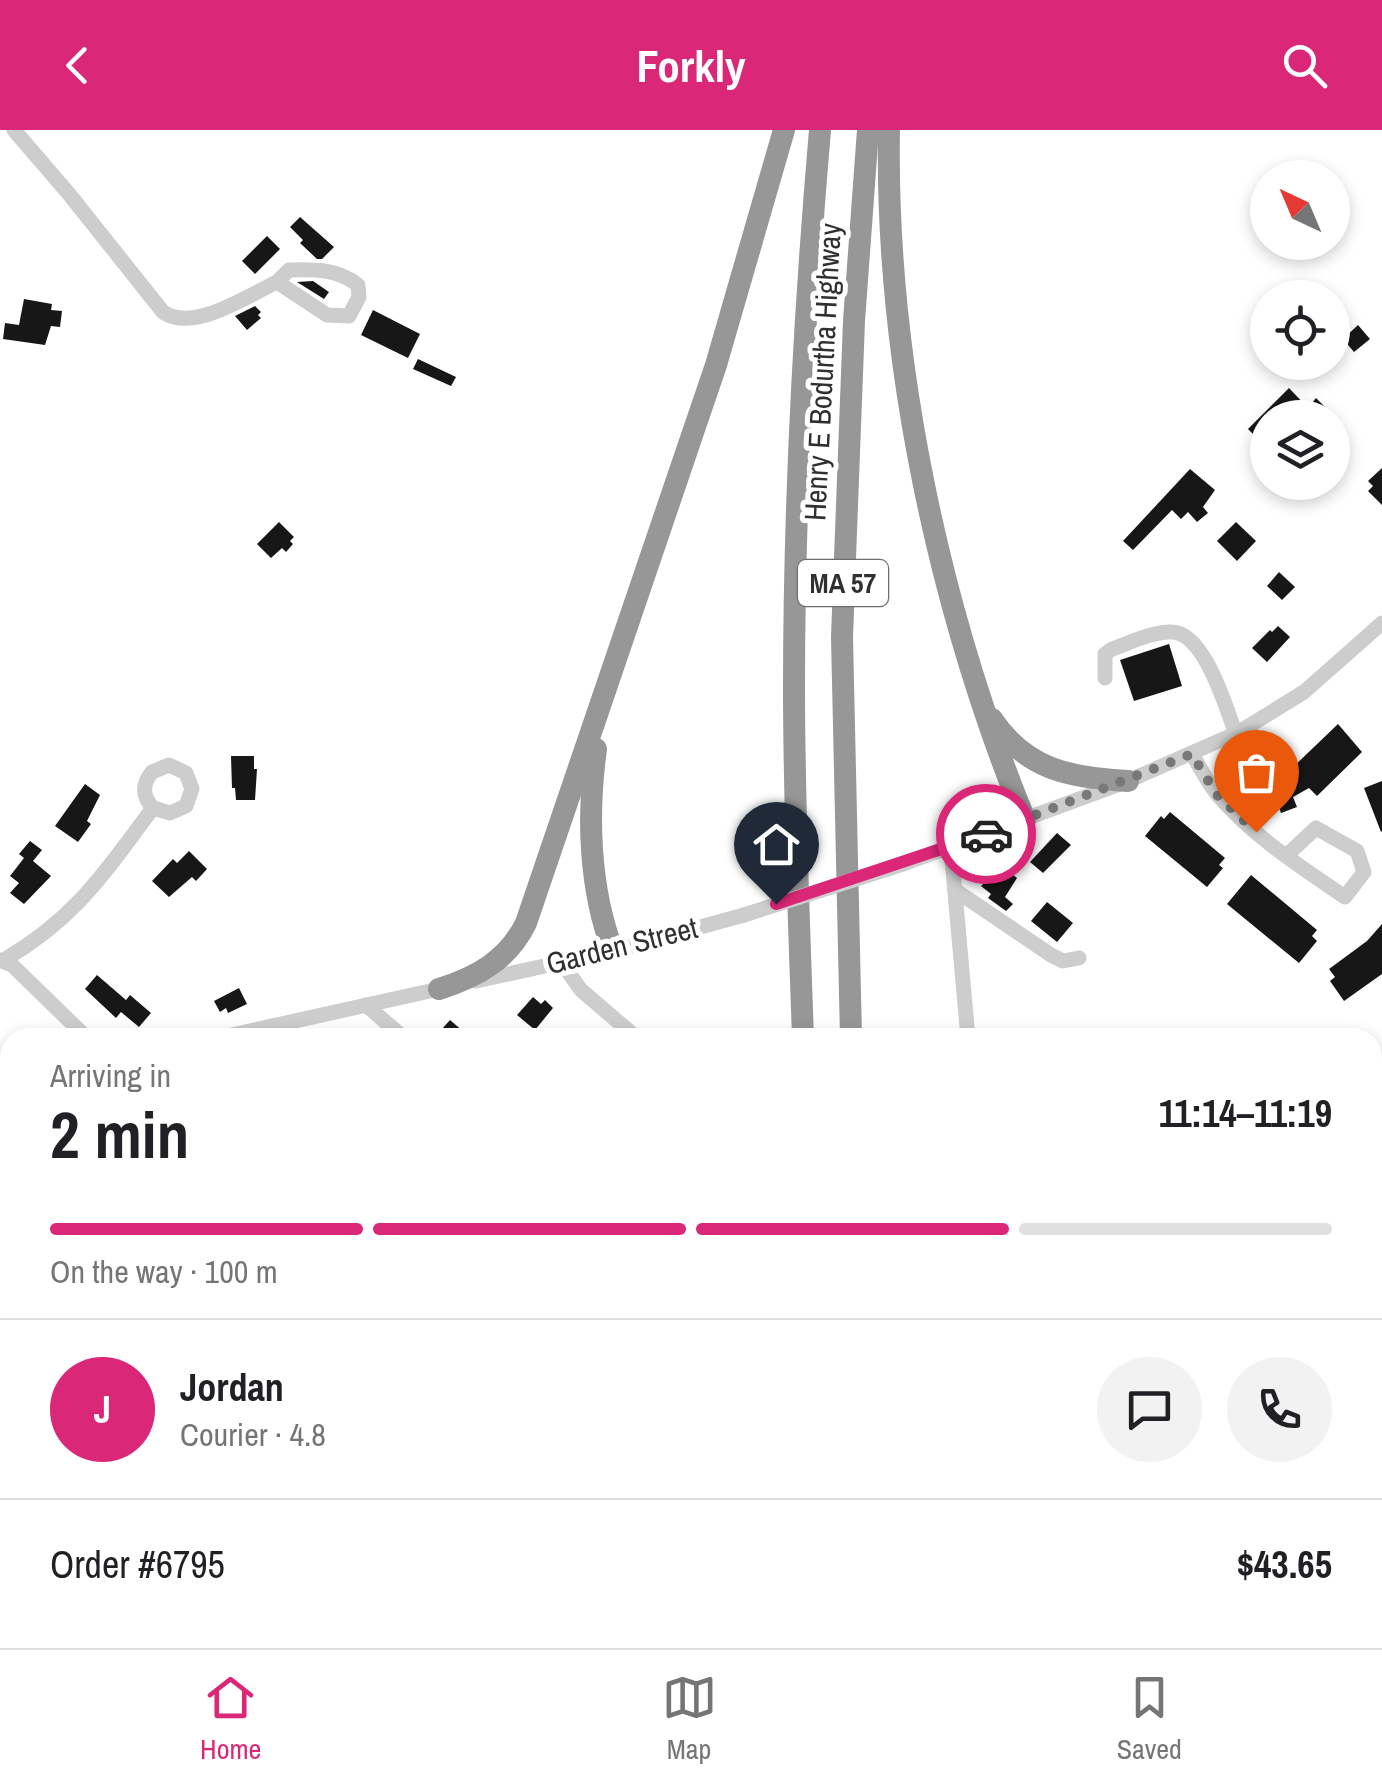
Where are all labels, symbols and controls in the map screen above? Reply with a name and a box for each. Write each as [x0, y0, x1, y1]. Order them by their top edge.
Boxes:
text: Forkly [637, 35, 745, 96]
icon: back [50, 38, 105, 93]
icon: search [1277, 38, 1332, 93]
north arrow [1250, 160, 1350, 260]
map controls [1250, 160, 1350, 500]
street label: Henry E Bodurtha Highway [794, 221, 850, 522]
button: locate [1250, 280, 1350, 380]
button: layers [1250, 400, 1350, 500]
road number: MA 57 [798, 560, 888, 606]
pin [1214, 730, 1299, 833]
icon: bag [1229, 745, 1284, 800]
courier [936, 784, 1036, 884]
pin [734, 802, 819, 905]
icon: car [959, 807, 1014, 862]
icon: home [749, 817, 804, 872]
street label: Garden Street [542, 907, 702, 983]
text: Arriving in [50, 1054, 171, 1097]
text: 11:14–11:19 [1159, 1088, 1332, 1139]
text: 2 min [50, 1091, 189, 1178]
text: On the way · 100 m [50, 1250, 278, 1293]
button: chat [1097, 1357, 1202, 1462]
button: phone [1227, 1357, 1332, 1462]
text: Jordan [180, 1362, 284, 1413]
text: J [94, 1384, 111, 1435]
text: Courier · 4.8 [180, 1413, 326, 1456]
text: Order #6795 [50, 1539, 225, 1590]
text: $43.65 [1237, 1539, 1332, 1590]
tab: Home [200, 1670, 261, 1768]
tab: Map [662, 1670, 717, 1768]
tab: Saved [1117, 1670, 1182, 1768]

